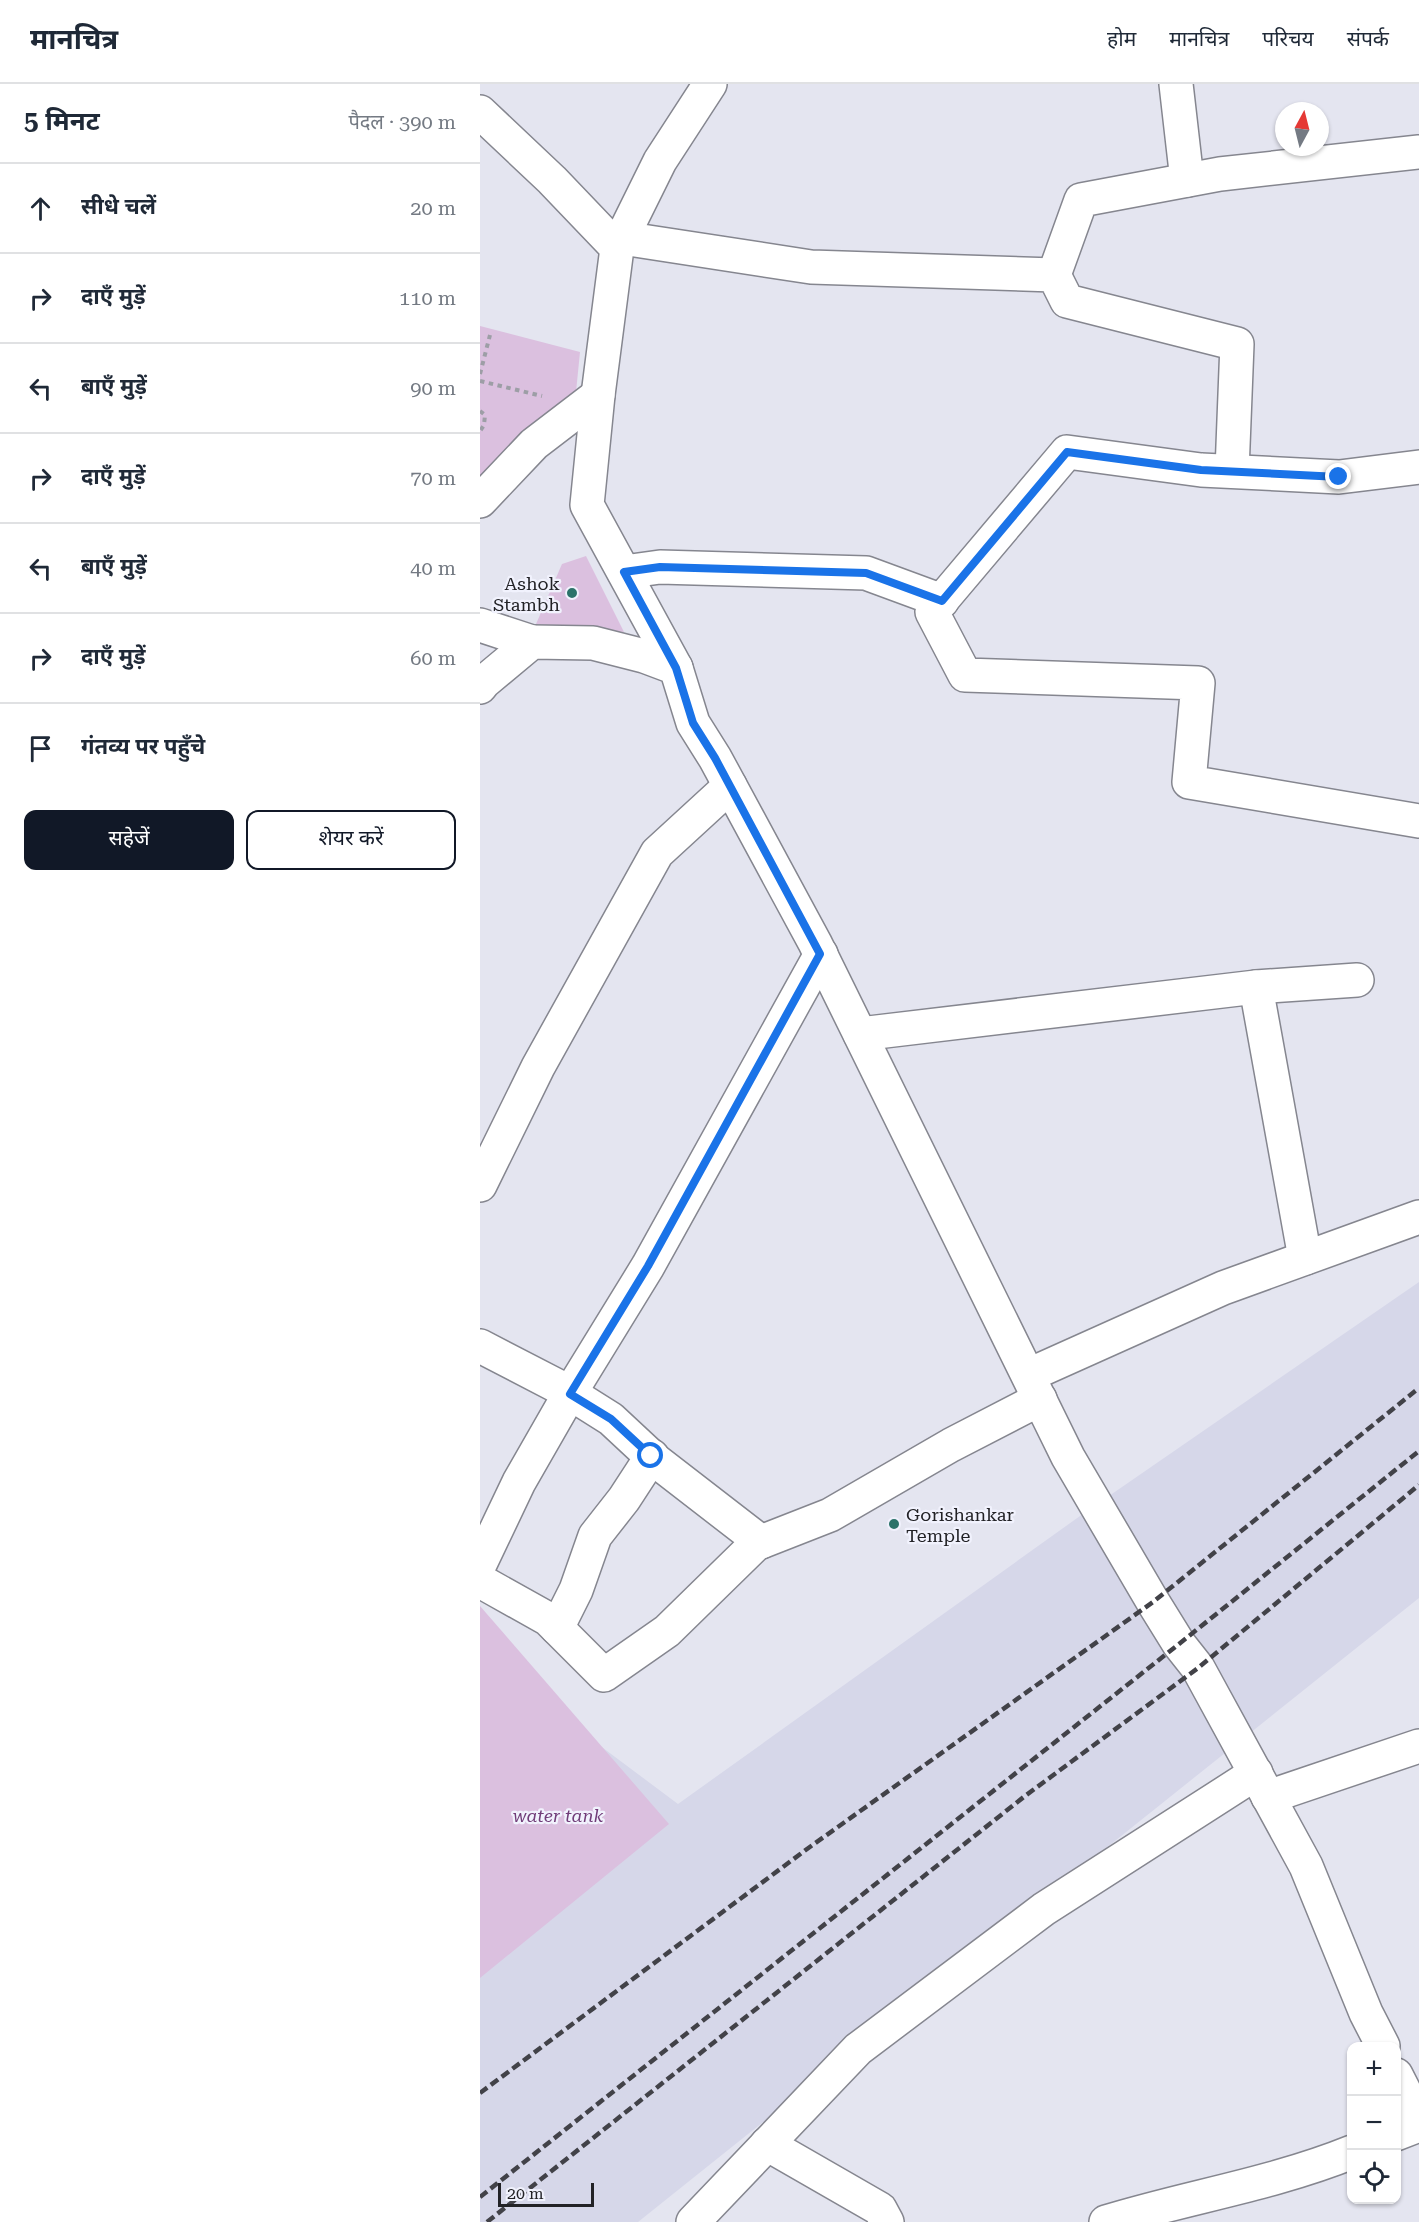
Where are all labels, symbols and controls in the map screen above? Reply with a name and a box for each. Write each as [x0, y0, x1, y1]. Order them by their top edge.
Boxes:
text: मानचित्र [30, 23, 118, 56]
text: होम [1107, 27, 1136, 51]
text: मानचित्र [1169, 27, 1229, 51]
text: परिचय [1262, 27, 1314, 51]
text: संपर्क [1347, 27, 1389, 51]
north arrow [1275, 102, 1329, 156]
text: 5 मिनट [24, 106, 100, 136]
text: पैदल · 390 m [348, 110, 456, 134]
icon: ahead [24, 192, 57, 225]
text: सीधे चलें [81, 194, 156, 219]
text: 20 m [410, 196, 456, 220]
icon: right [24, 282, 57, 315]
text: दाएँ मुड़ें [81, 284, 146, 309]
text: 110 m [399, 286, 456, 310]
icon: left [24, 372, 57, 405]
text: बाएँ मुड़ें [81, 374, 147, 399]
text: 90 m [410, 376, 456, 400]
icon: right [24, 462, 57, 495]
route end [1325, 463, 1351, 489]
text: दाएँ मुड़ें [81, 464, 146, 489]
text: 70 m [410, 466, 456, 490]
icon: left [24, 552, 57, 585]
text: बाएँ मुड़ें [81, 554, 147, 579]
text: 40 m [410, 556, 456, 580]
place label: Ashok Stambh [493, 573, 560, 615]
marker: Ashok Stambh [565, 586, 579, 600]
icon: right [24, 642, 57, 675]
text: दाएँ मुड़ें [81, 644, 146, 669]
text: 60 m [410, 646, 456, 670]
icon: arrive [24, 732, 57, 765]
text: गंतव्य पर पहुँचे [81, 734, 205, 759]
button: सहेजें [24, 810, 234, 870]
button: शेयर करें [246, 810, 456, 870]
route start [637, 1442, 663, 1468]
place label: Gorishankar Temple [906, 1504, 1014, 1546]
marker: Gorishankar Temple [887, 1517, 901, 1531]
park label: water tank [513, 1805, 604, 1826]
map controls [1347, 2042, 1401, 2204]
button: + [1347, 2042, 1401, 2096]
button: − [1347, 2096, 1401, 2150]
button: locate [1347, 2150, 1401, 2204]
scale bar [498, 2180, 594, 2208]
text: 20 m [507, 2184, 544, 2203]

